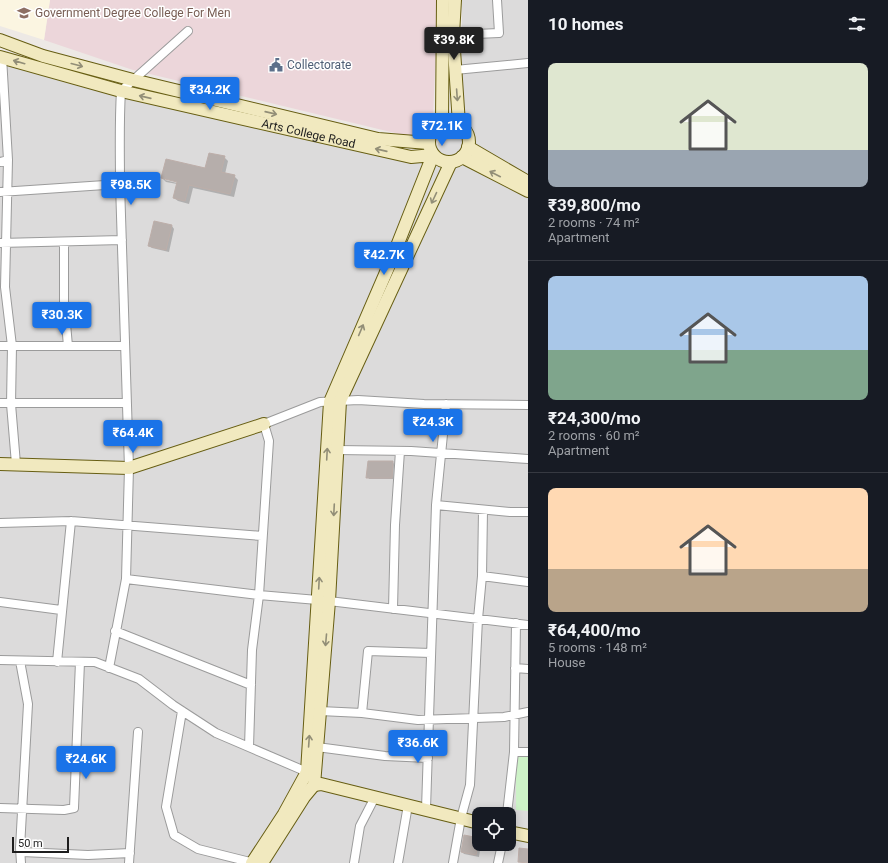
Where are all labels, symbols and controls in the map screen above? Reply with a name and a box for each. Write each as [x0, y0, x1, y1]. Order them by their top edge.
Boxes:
school or university icon: Government Degree College For Men [16, 5, 32, 21]
place label: Government Degree College For Men [35, 6, 231, 20]
icon: filters [846, 13, 868, 35]
text: 10 homes [548, 14, 624, 34]
pin: ₹39.8K [421, 27, 487, 61]
text: ₹39.8K [433, 32, 475, 47]
public building icon: Collectorate [268, 57, 284, 73]
one-way arrow [13, 58, 26, 65]
place label: Collectorate [287, 58, 351, 72]
one-way arrow [70, 62, 83, 69]
pin: ₹34.2K [177, 77, 243, 111]
text: ₹34.2K [189, 82, 231, 97]
one-way arrow [453, 88, 461, 101]
icon: home [672, 89, 744, 161]
one-way arrow [138, 92, 151, 100]
one-way arrow [264, 110, 277, 118]
pin: ₹72.1K [409, 113, 475, 147]
street label: Arts College Road [260, 116, 357, 151]
text: ₹72.1K [421, 118, 463, 133]
one-way arrow [374, 146, 387, 153]
one-way arrow [489, 170, 501, 178]
pin: ₹98.5K [98, 172, 164, 206]
text: ₹98.5K [110, 177, 152, 192]
one-way arrow [430, 191, 437, 203]
text: ₹39,800/mo [548, 195, 641, 215]
text: 2 rooms · 74 m² [548, 215, 640, 230]
text: Apartment [548, 230, 610, 245]
pin: ₹42.7K [351, 242, 417, 276]
text: ₹42.7K [363, 247, 405, 262]
pin: ₹30.3K [29, 302, 95, 336]
icon: home [672, 302, 744, 374]
text: ₹30.3K [41, 307, 83, 322]
one-way arrow [358, 324, 365, 336]
text: ₹24,300/mo [548, 408, 641, 428]
pin: ₹24.3K [400, 409, 466, 443]
text: ₹24.3K [412, 414, 454, 429]
pin: ₹64.4K [100, 420, 166, 454]
text: ₹64.4K [112, 425, 154, 440]
text: 2 rooms · 60 m² [548, 428, 640, 443]
text: Apartment [548, 443, 610, 458]
one-way arrow [324, 448, 331, 461]
one-way arrow [330, 503, 337, 516]
icon: home [672, 514, 744, 586]
one-way arrow [316, 577, 323, 590]
text: ₹64,400/mo [548, 620, 641, 640]
one-way arrow [323, 633, 330, 646]
text: 5 rooms · 148 m² [548, 640, 647, 655]
text: House [548, 655, 585, 670]
pin: ₹36.6K [385, 730, 451, 764]
one-way arrow [305, 735, 312, 748]
text: ₹36.6K [397, 735, 439, 750]
pin: ₹24.6K [53, 746, 119, 780]
text: ₹24.6K [65, 751, 107, 766]
map controls [472, 807, 516, 851]
button: locate [472, 807, 516, 851]
scale bar [12, 835, 69, 854]
text: 50 m [18, 837, 43, 850]

